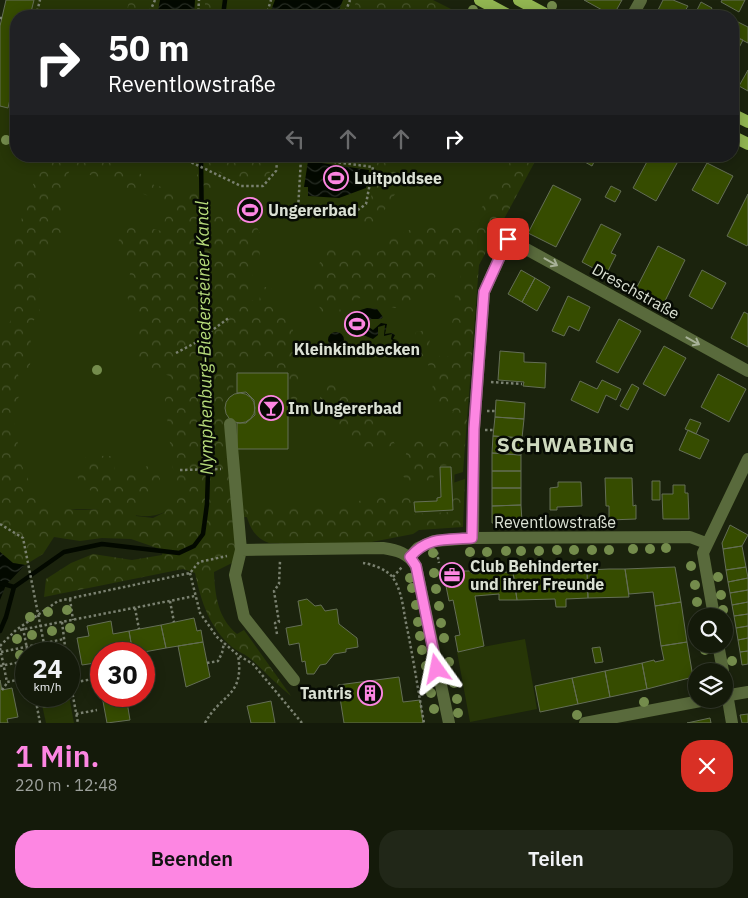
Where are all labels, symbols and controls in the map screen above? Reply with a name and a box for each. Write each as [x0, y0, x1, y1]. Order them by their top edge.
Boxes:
text: 50 m [108, 25, 190, 71]
icon: right [25, 30, 90, 95]
text: Reventlowstraße [108, 69, 276, 98]
icon: left [281, 125, 309, 153]
icon: ahead [334, 125, 362, 153]
icon: ahead [387, 125, 415, 153]
icon: right [440, 125, 468, 153]
sports icon: Luitpoldsee [323, 165, 349, 191]
place label: Luitpoldsee [354, 168, 442, 188]
sports icon: Ungererbad [237, 197, 263, 223]
water label: Nymphenburg-Biedersteiner Kanal [190, 200, 218, 475]
place label: Ungererbad [268, 200, 357, 220]
pin [487, 218, 529, 260]
icon: arrive [494, 225, 522, 253]
one-way arrow [543, 258, 557, 268]
street label: Dreschstraße [589, 259, 683, 323]
sports icon: Kleinkindbecken [344, 311, 370, 337]
one-way arrow [685, 337, 700, 346]
place label: Kleinkindbecken [294, 339, 420, 359]
bar icon: Im Ungererbad [258, 395, 284, 421]
place label: Im Ungererbad [288, 398, 402, 418]
district label: SCHWABING [497, 430, 635, 458]
street label: Reventlowstraße [494, 512, 616, 532]
place label: Club Behinderter und ihrer Freunde [470, 556, 604, 594]
office icon: Club Behinderter und ihrer Freunde [439, 562, 465, 588]
map controls [688, 608, 733, 708]
button: search [688, 608, 733, 653]
speed limit sign: 30 [90, 642, 155, 707]
position arrow [410, 642, 462, 694]
text: 24 [32, 652, 63, 685]
button: layers [688, 663, 733, 708]
text: km/h [33, 679, 62, 694]
building icon: Tantris [357, 680, 383, 706]
place label: Tantris [300, 683, 352, 703]
text: 1 Min. [15, 736, 99, 775]
button: close [681, 740, 733, 792]
text: 220 m · 12:48 [15, 775, 117, 795]
button: Beenden [15, 830, 369, 888]
button: Teilen [379, 830, 733, 888]

